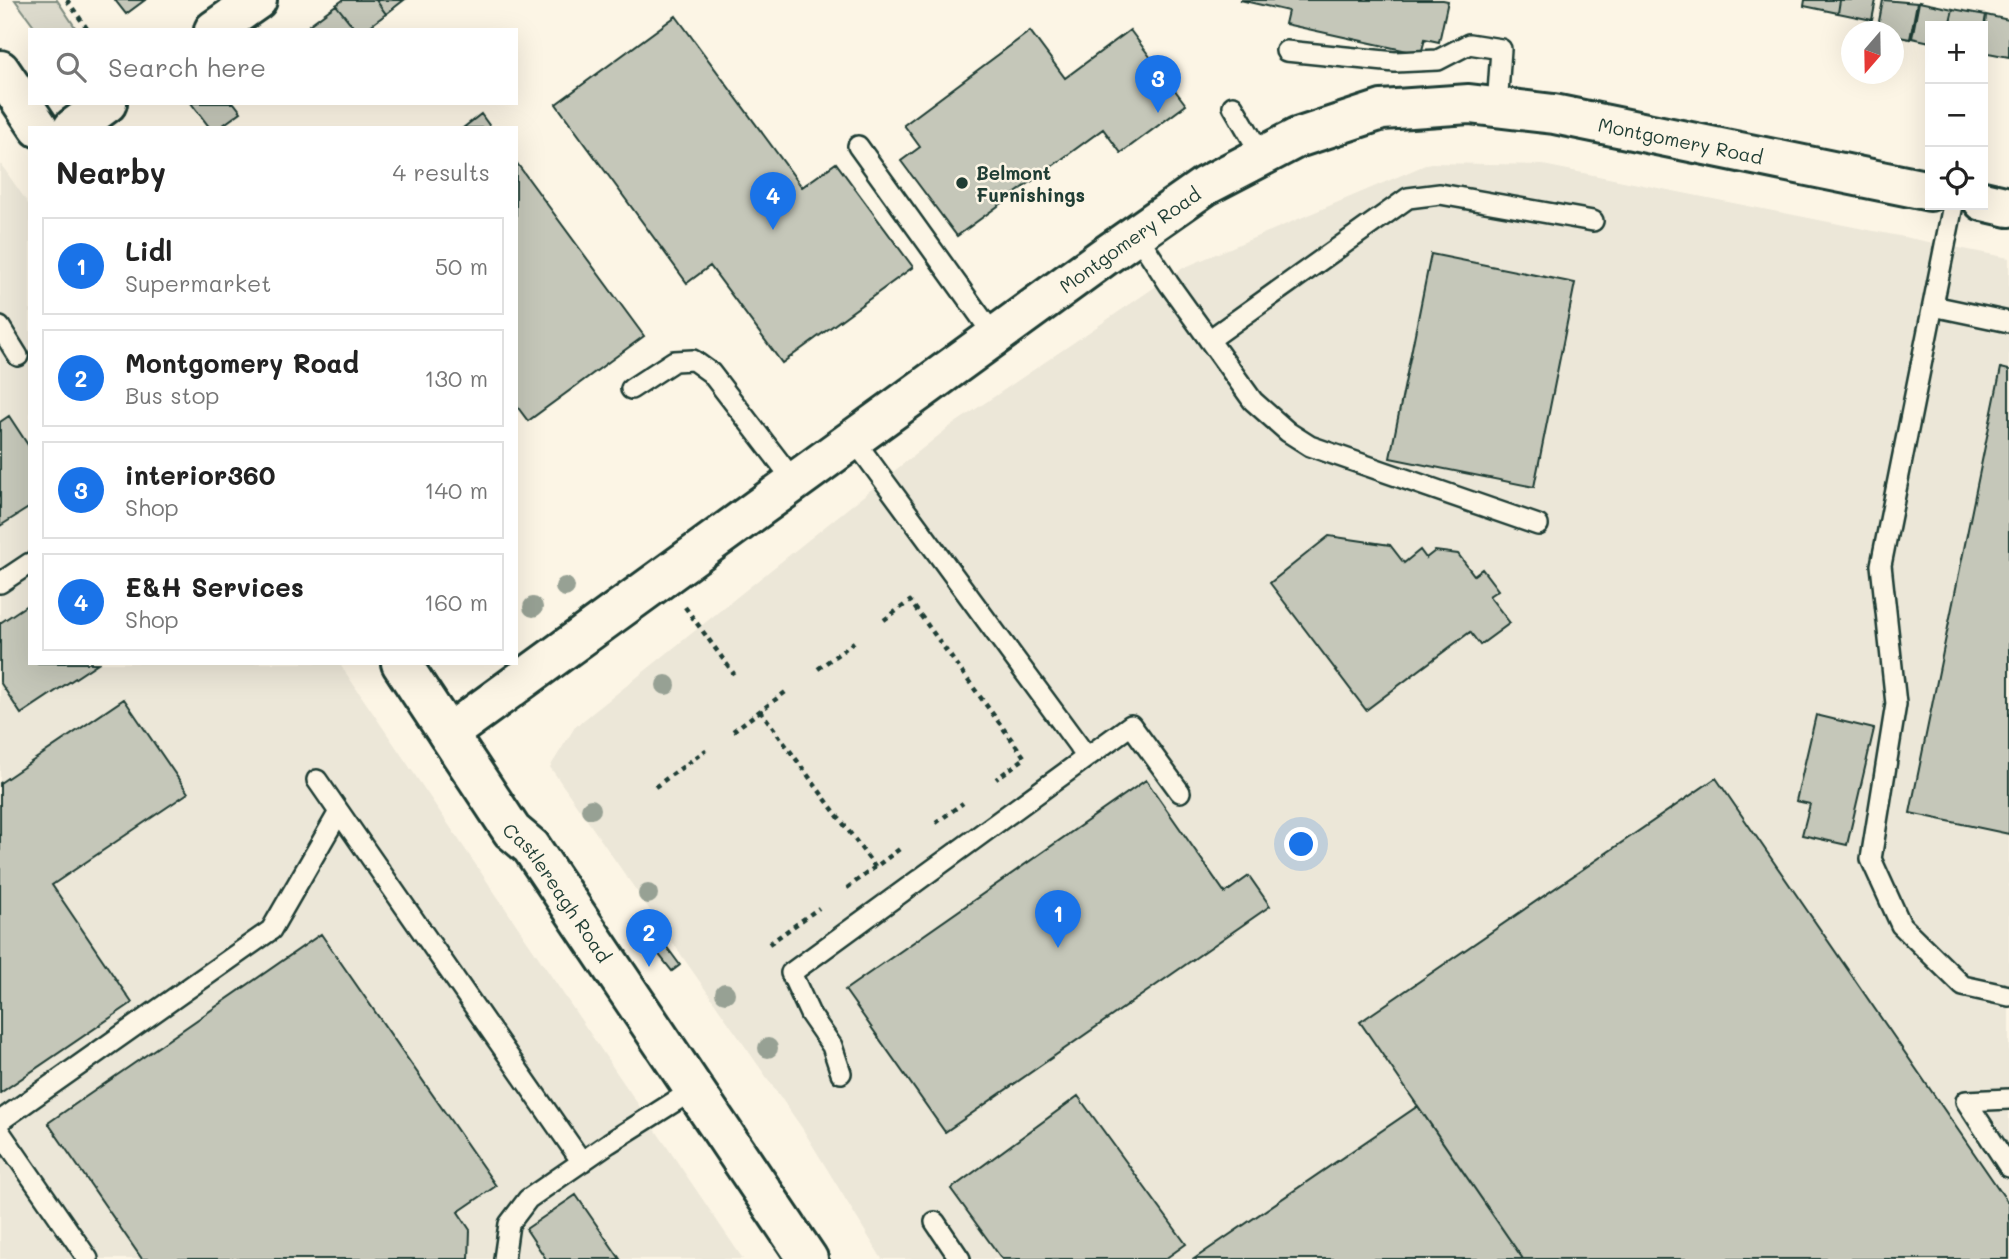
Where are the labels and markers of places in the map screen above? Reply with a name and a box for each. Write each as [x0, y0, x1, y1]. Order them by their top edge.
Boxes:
pin: 3 [1135, 55, 1181, 113]
place label: Belmont Furnishings [976, 160, 1085, 207]
pin: 4 [750, 172, 796, 230]
marker: Belmont Furnishings [954, 175, 970, 191]
pin: 1 [1035, 890, 1081, 948]
pin: 2 [626, 909, 672, 967]

